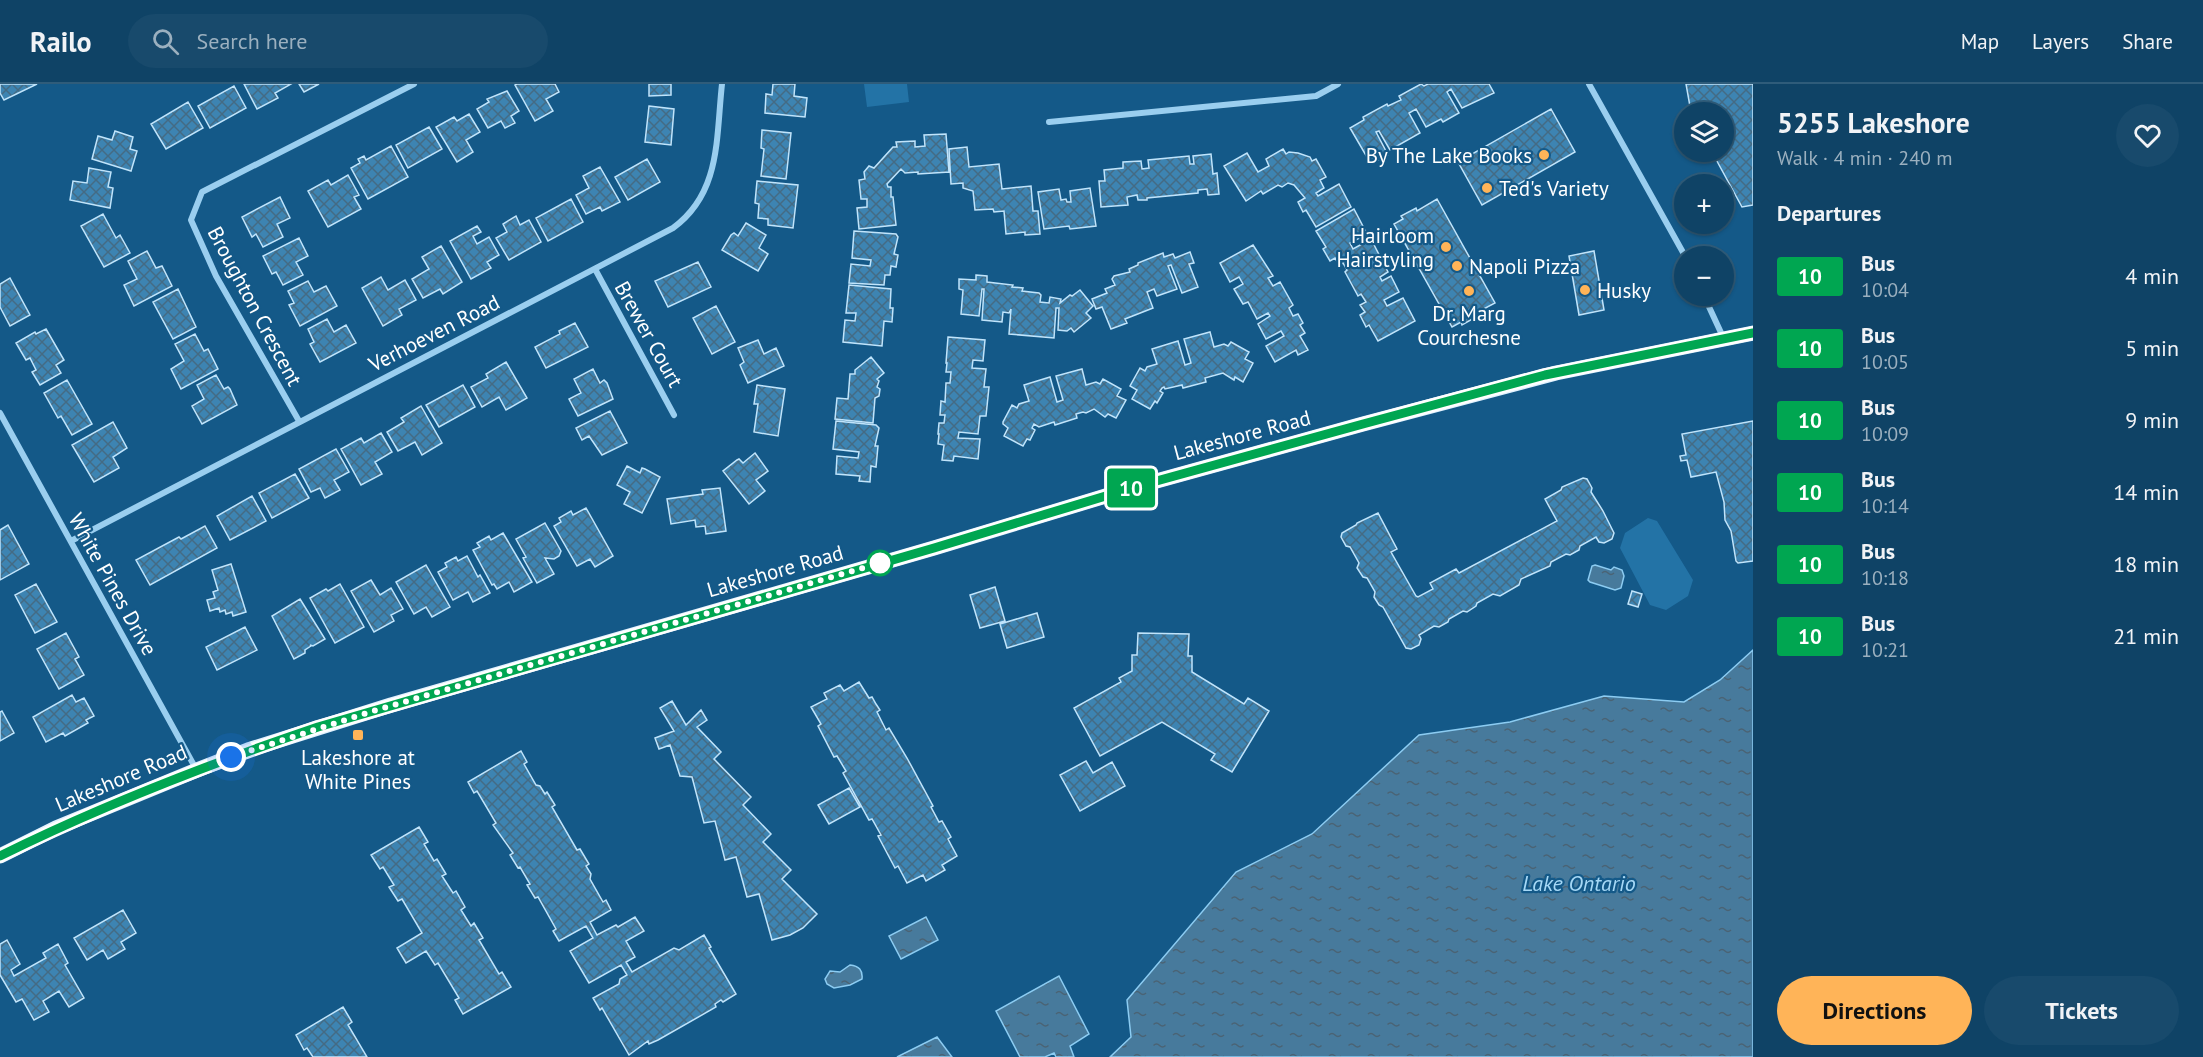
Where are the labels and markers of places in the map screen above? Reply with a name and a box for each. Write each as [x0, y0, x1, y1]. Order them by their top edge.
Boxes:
place label: By The Lake Books [1366, 142, 1532, 169]
marker: By The Lake Books [1537, 148, 1551, 162]
place label: Ted's Variety [1499, 175, 1609, 202]
marker: Ted's Variety [1480, 181, 1494, 195]
place label: Hairloom Hairstyling [1336, 222, 1434, 273]
marker: Hairloom Hairstyling [1439, 240, 1453, 254]
place label: Napoli Pizza [1469, 253, 1580, 280]
marker: Napoli Pizza [1450, 259, 1464, 273]
place label: Husky [1597, 277, 1651, 304]
marker: Husky [1578, 283, 1592, 297]
marker: Dr. Marg Courchesne [1462, 284, 1476, 298]
place label: Dr. Marg Courchesne [1417, 300, 1521, 351]
unlabelled marker [867, 550, 893, 576]
marker: Lakeshore at White Pines [351, 728, 365, 742]
place label: Lakeshore at White Pines [301, 744, 415, 795]

